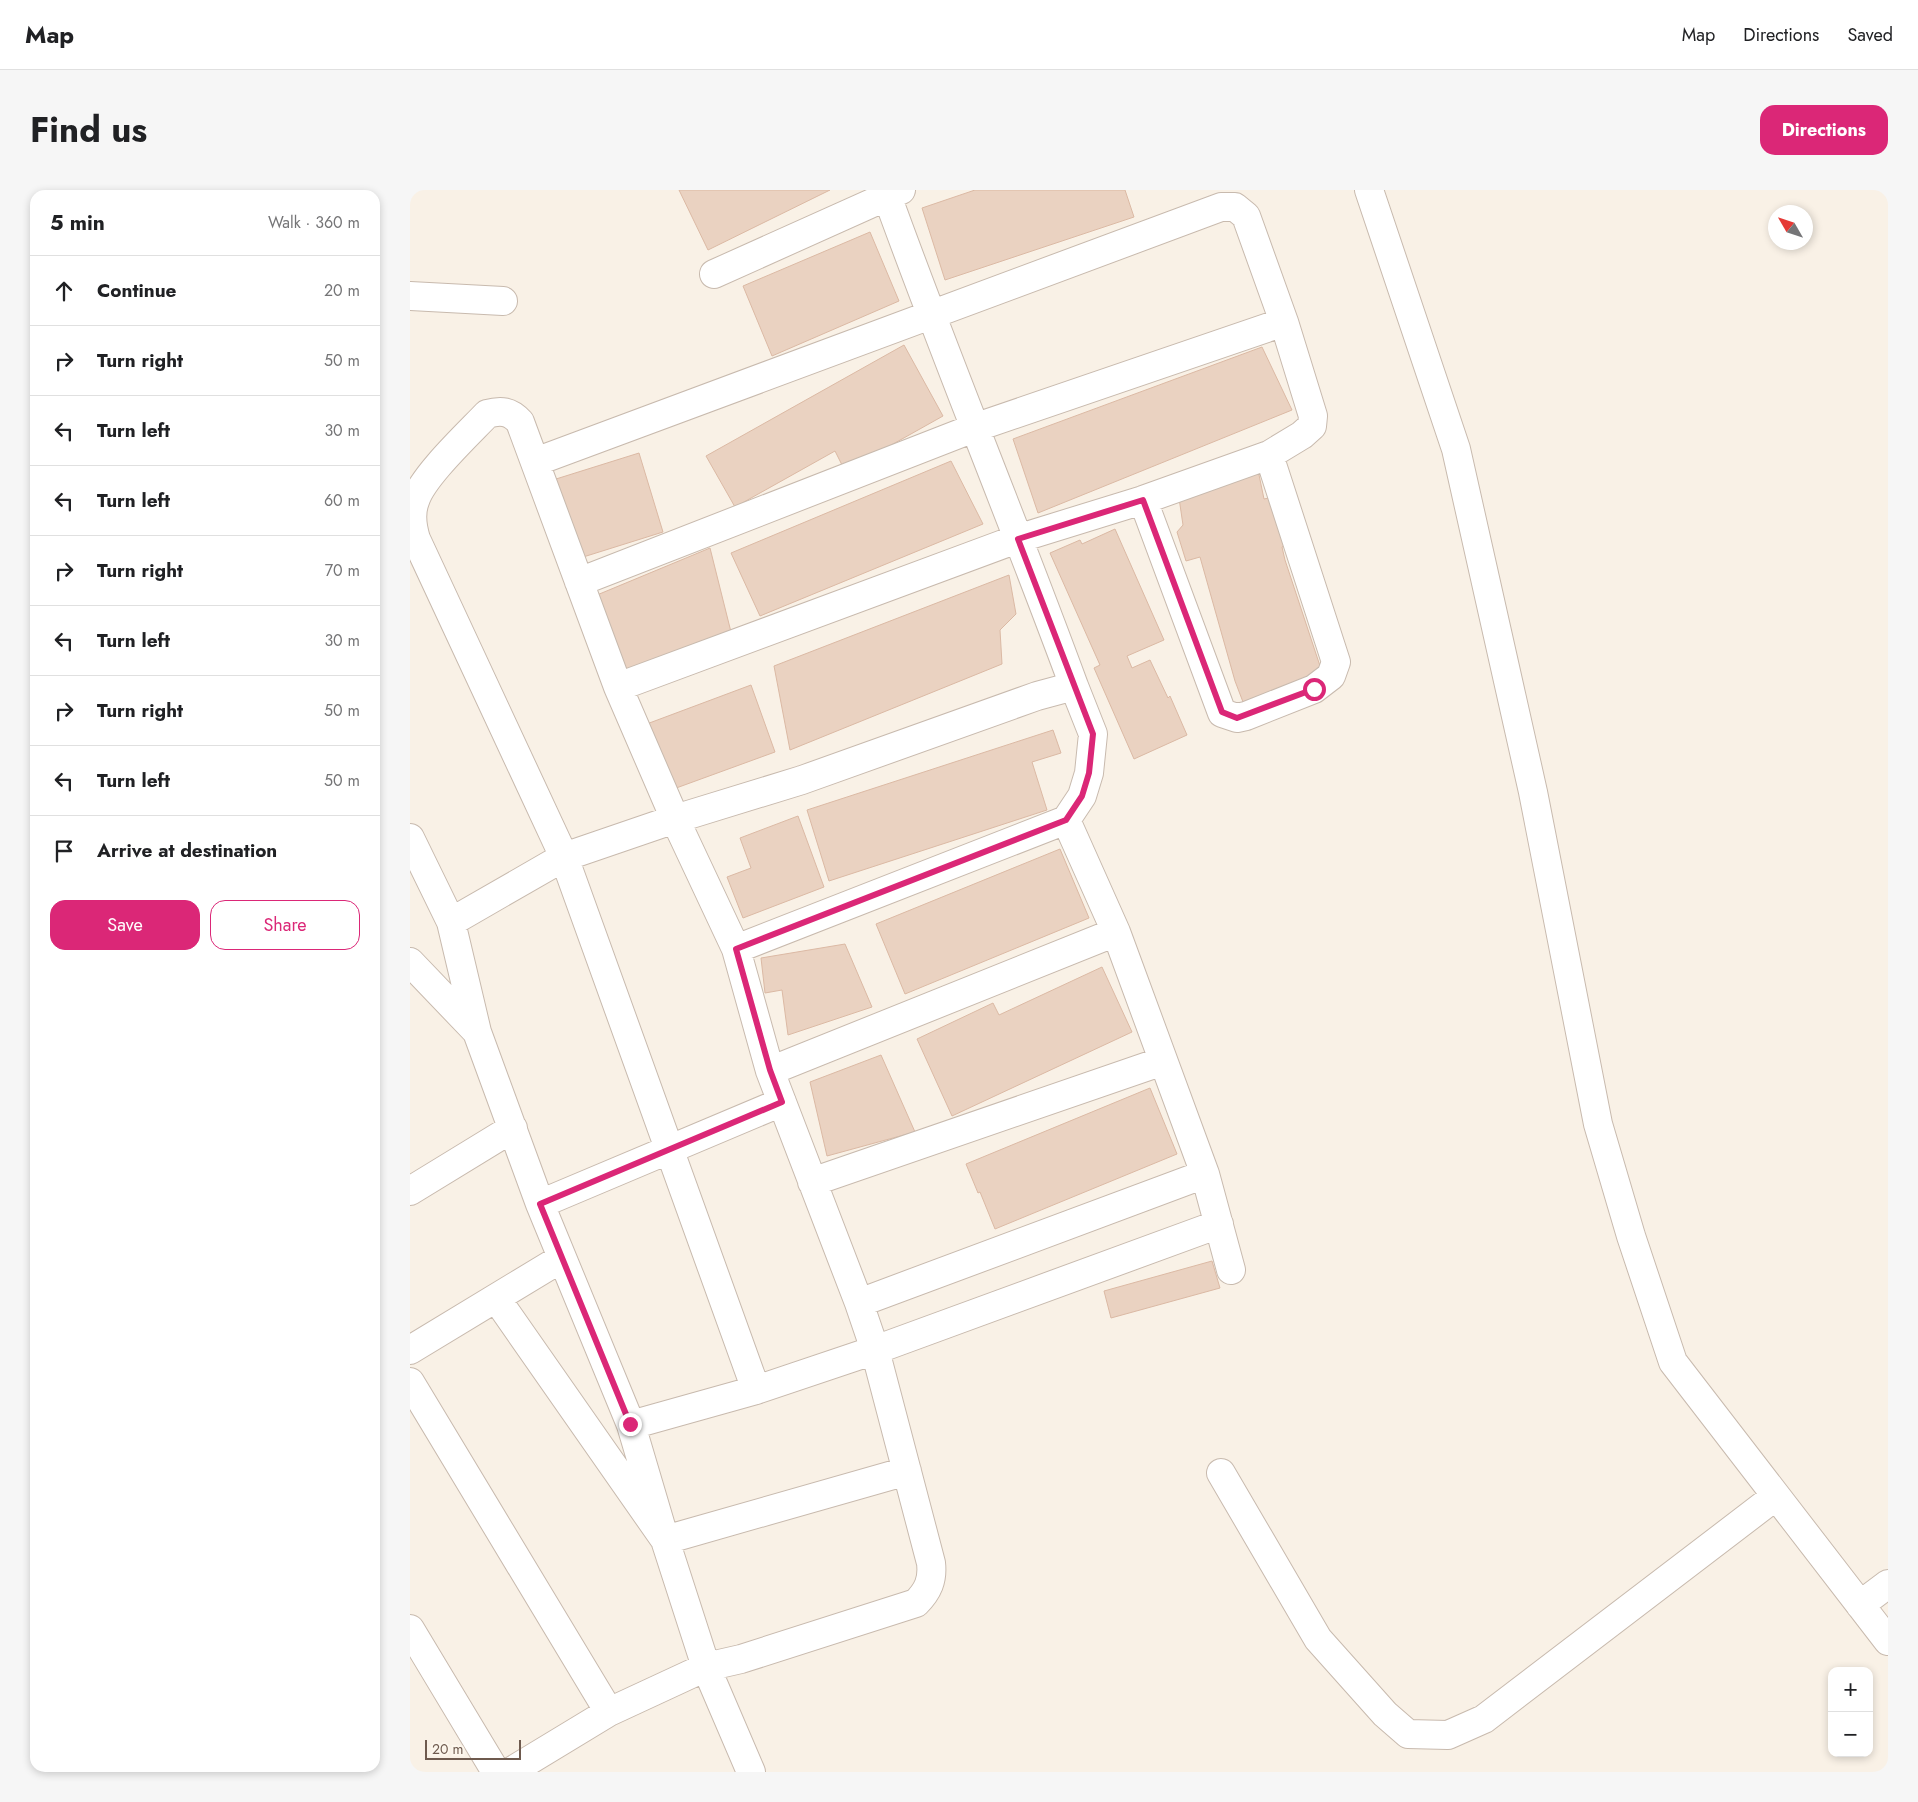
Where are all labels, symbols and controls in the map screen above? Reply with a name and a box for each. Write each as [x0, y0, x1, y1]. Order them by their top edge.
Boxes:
text: Map [25, 17, 74, 52]
text: Map [1682, 22, 1715, 48]
text: Directions [1743, 22, 1819, 48]
text: Saved [1847, 22, 1893, 48]
text: Find us [30, 105, 147, 155]
button: Directions [1760, 105, 1888, 155]
north arrow [1768, 205, 1813, 250]
text: 5 min [50, 208, 105, 238]
text: Walk · 360 m [268, 211, 360, 234]
icon: ahead [50, 277, 78, 305]
text: Continue [97, 277, 176, 304]
text: 20 m [324, 279, 360, 302]
icon: right [50, 347, 78, 375]
text: Turn right [97, 347, 183, 374]
text: 50 m [324, 349, 360, 372]
icon: left [50, 417, 78, 445]
text: Turn left [97, 417, 170, 444]
text: 30 m [324, 419, 360, 442]
icon: left [50, 487, 78, 515]
text: Turn left [97, 487, 170, 514]
text: 60 m [324, 489, 360, 512]
icon: right [50, 557, 78, 585]
text: Turn right [97, 557, 183, 584]
text: 70 m [325, 559, 360, 582]
icon: left [50, 627, 78, 655]
text: Turn left [97, 627, 170, 654]
text: 30 m [324, 629, 360, 652]
route start [1303, 678, 1326, 701]
icon: right [50, 697, 78, 725]
text: Turn right [97, 697, 183, 724]
text: 50 m [324, 699, 360, 722]
icon: left [50, 767, 78, 795]
text: Turn left [97, 767, 170, 794]
text: 50 m [324, 769, 360, 792]
icon: arrive [50, 837, 78, 865]
text: Arrive at destination [97, 837, 277, 864]
button: Save [50, 900, 200, 950]
button: Share [210, 900, 360, 950]
route end [619, 1413, 642, 1436]
map controls [1828, 1667, 1873, 1757]
button: + [1828, 1667, 1873, 1712]
button: − [1828, 1712, 1873, 1757]
scale bar [425, 1737, 521, 1760]
text: 20 m [432, 1739, 464, 1759]

